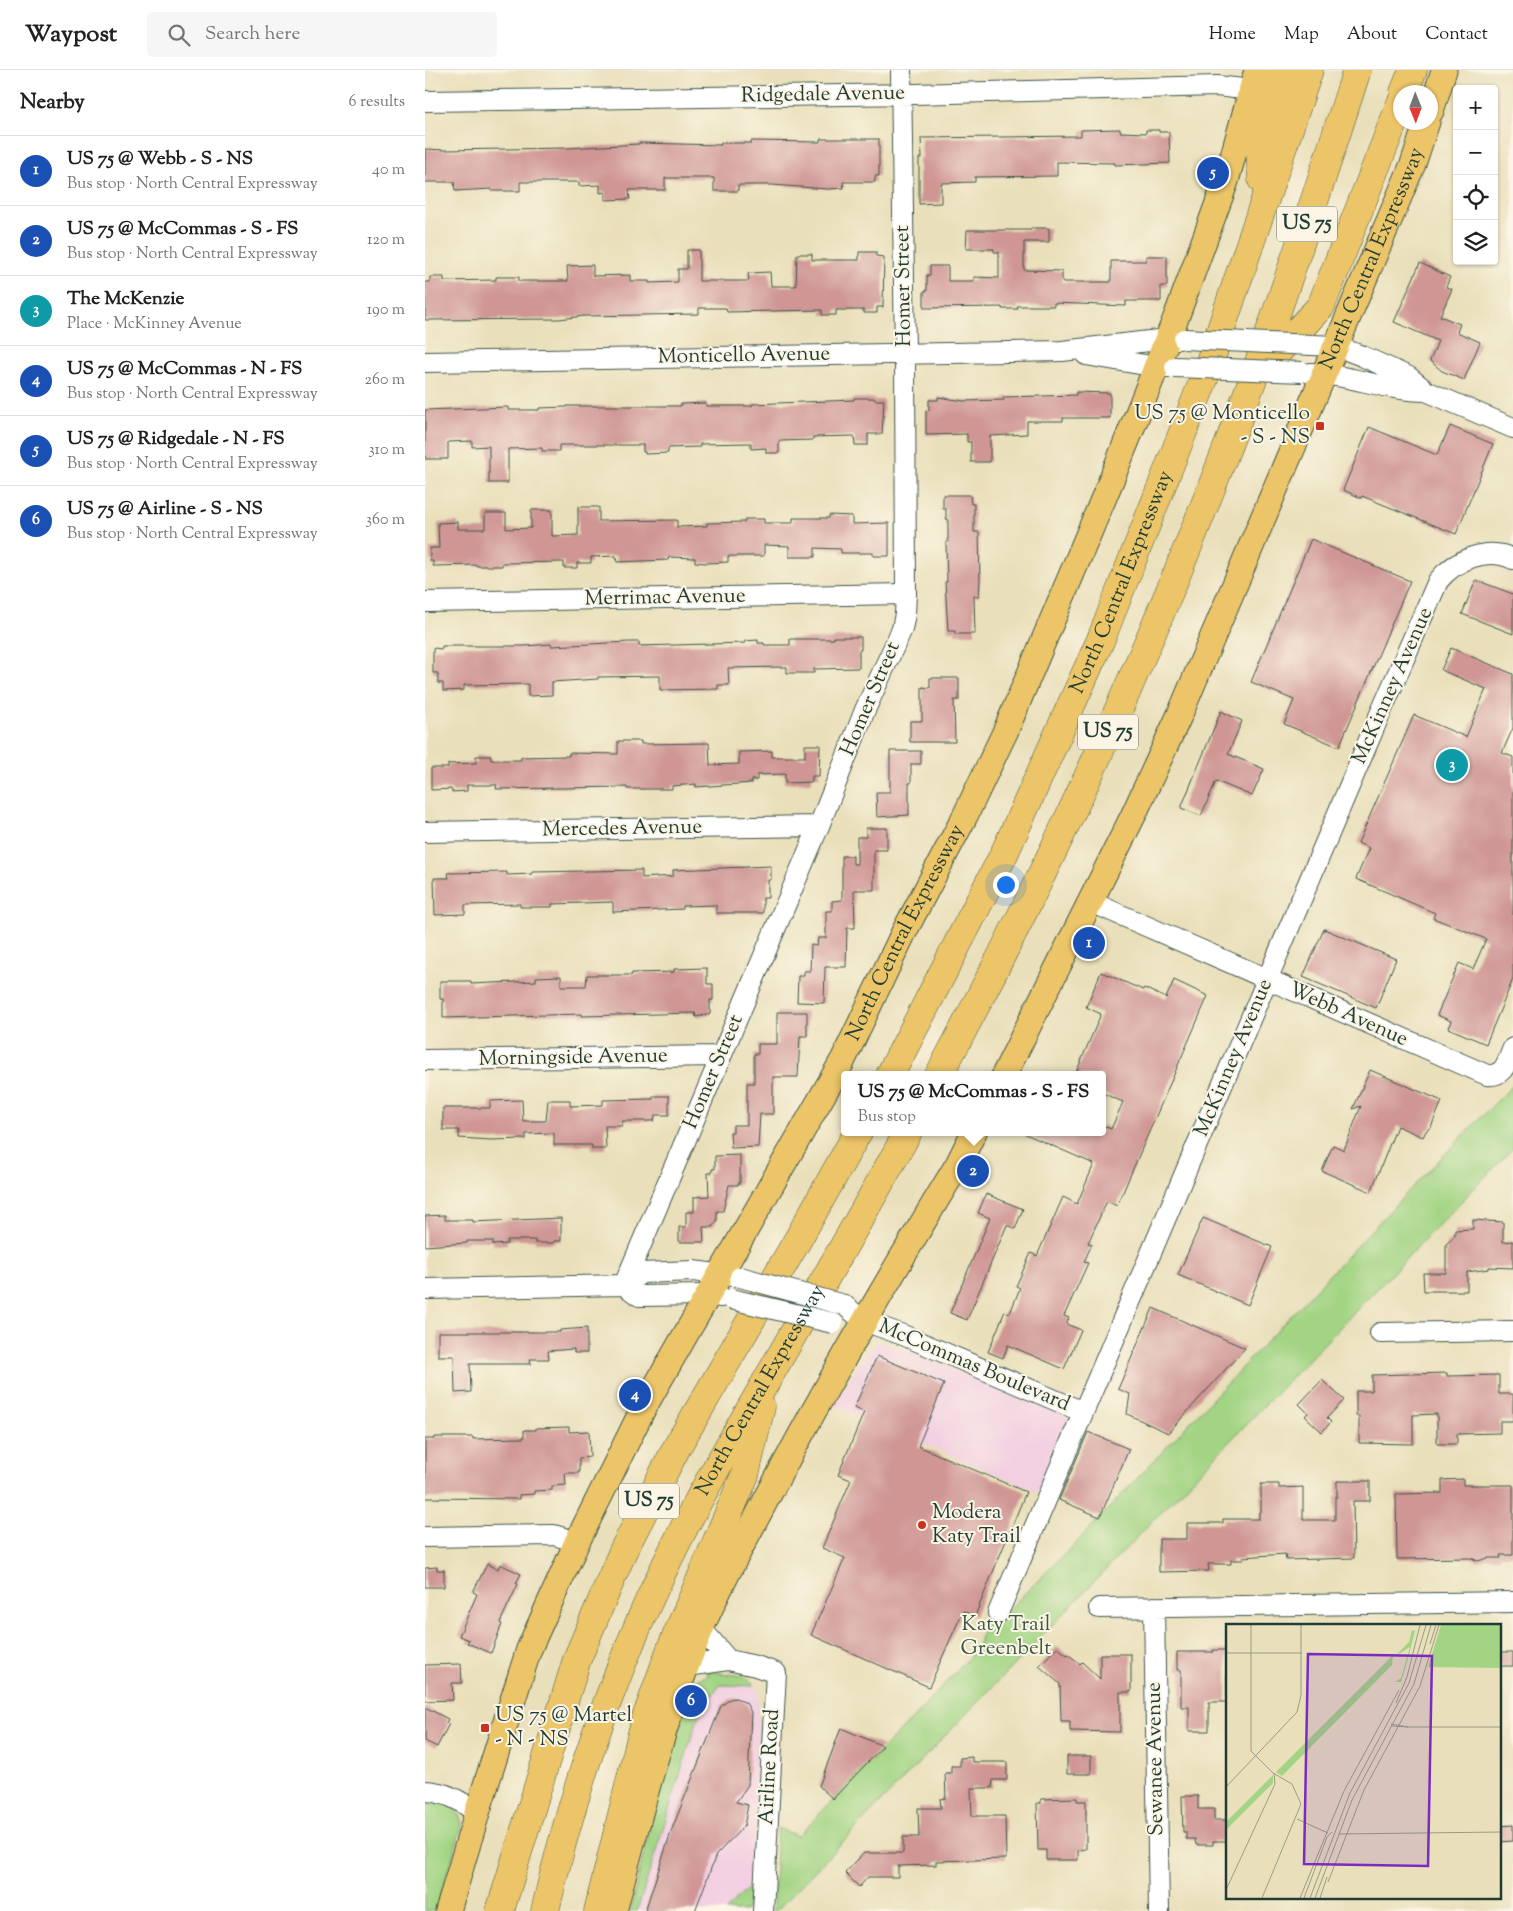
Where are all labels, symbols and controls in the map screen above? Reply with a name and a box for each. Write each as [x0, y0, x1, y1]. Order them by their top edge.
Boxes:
search box [147, 12, 497, 57]
text: Waypost [25, 18, 117, 52]
icon: search [165, 21, 193, 49]
text: Search here [205, 21, 300, 48]
text: Home [1209, 22, 1256, 48]
text: Map [1284, 22, 1319, 48]
text: About [1347, 22, 1397, 48]
text: Contact [1425, 22, 1488, 48]
street label: Ridgedale Avenue [741, 79, 905, 111]
north arrow [1393, 85, 1438, 130]
map controls [1453, 85, 1498, 265]
button: + [1453, 85, 1498, 130]
text: Nearby [20, 88, 85, 118]
text: 6 results [349, 91, 405, 114]
button: − [1453, 130, 1498, 175]
street label: North Central Expressway [1312, 143, 1433, 375]
text: US 75 @ Webb - S - NS [67, 146, 253, 173]
pin: 5 [1197, 154, 1229, 192]
text: 1 [33, 159, 39, 182]
text: 40 m [372, 159, 405, 182]
text: Bus stop · North Central Expressway [67, 173, 318, 196]
button: locate [1453, 175, 1498, 220]
road number: US 75 [1277, 206, 1337, 242]
text: US 75 @ McCommas - S - FS [67, 216, 298, 243]
button: layers [1453, 220, 1498, 265]
street label: Homer Street [888, 225, 920, 347]
text: 2 [32, 229, 40, 252]
text: 120 m [367, 229, 405, 252]
text: Bus stop · North Central Expressway [67, 243, 318, 266]
text: The McKenzie [67, 286, 184, 313]
text: 3 [33, 299, 39, 322]
text: 190 m [367, 299, 405, 322]
text: Place · McKinney Avenue [67, 313, 242, 336]
street label: Monticello Avenue [657, 339, 831, 373]
text: US 75 @ McCommas - N - FS [67, 356, 302, 383]
text: 4 [32, 369, 40, 392]
text: 260 m [364, 369, 405, 392]
text: Bus stop · North Central Expressway [67, 383, 318, 406]
place label: US 75 @ Monticello - S - NS [1134, 399, 1310, 453]
marker: US 75 @ Monticello - S - NS [1314, 420, 1326, 432]
text: US 75 @ Ridgedale - N - FS [67, 426, 285, 453]
text: 5 [33, 439, 39, 462]
text: 310 m [368, 439, 405, 462]
text: Bus stop · North Central Expressway [67, 453, 318, 476]
street label: North Central Expressway [1063, 466, 1181, 699]
text: US 75 @ Airline - S - NS [67, 496, 263, 523]
text: 6 [32, 509, 40, 532]
text: 360 m [366, 509, 405, 532]
text: Bus stop · North Central Expressway [67, 523, 318, 546]
street label: Merrimac Avenue [584, 582, 746, 614]
street label: McKinney Avenue [1345, 603, 1441, 769]
street label: Homer Street [833, 637, 909, 761]
road number: US 75 [1078, 714, 1138, 750]
pin: 3 [1436, 746, 1468, 784]
street label: Mercedes Avenue [542, 813, 702, 845]
street label: North Central Expressway [839, 819, 973, 1046]
your location [993, 872, 1019, 898]
pin: 1 [1073, 924, 1105, 962]
street label: McKinney Avenue [1187, 974, 1281, 1142]
street label: Webb Avenue [1283, 975, 1413, 1055]
street label: Homer Street [676, 1010, 752, 1134]
street label: Morningside Avenue [478, 1041, 668, 1075]
popup [841, 1071, 1106, 1136]
text: US 75 @ McCommas - S - FS [858, 1079, 1089, 1106]
text: Bus stop [858, 1106, 916, 1129]
pin: 2 [957, 1152, 989, 1190]
street label: North Central Expressway [689, 1279, 834, 1501]
street label: McCommas Boulevard [874, 1312, 1075, 1420]
pin: 4 [619, 1376, 651, 1414]
road number: US 75 [619, 1484, 679, 1518]
place label: Modera Katy Trail [932, 1498, 1021, 1552]
marker: Modera Katy Trail [916, 1519, 928, 1531]
park label: Katy Trail Greenbelt [961, 1610, 1051, 1664]
inset map [1226, 1624, 1501, 1898]
pin: 6 [675, 1682, 707, 1720]
street label: Sewanee Avenue [1140, 1682, 1172, 1836]
place label: US 75 @ Martel - N - NS [495, 1701, 632, 1755]
street label: Airline Road [752, 1708, 788, 1826]
marker: US 75 @ Martel - N - NS [479, 1722, 491, 1734]

